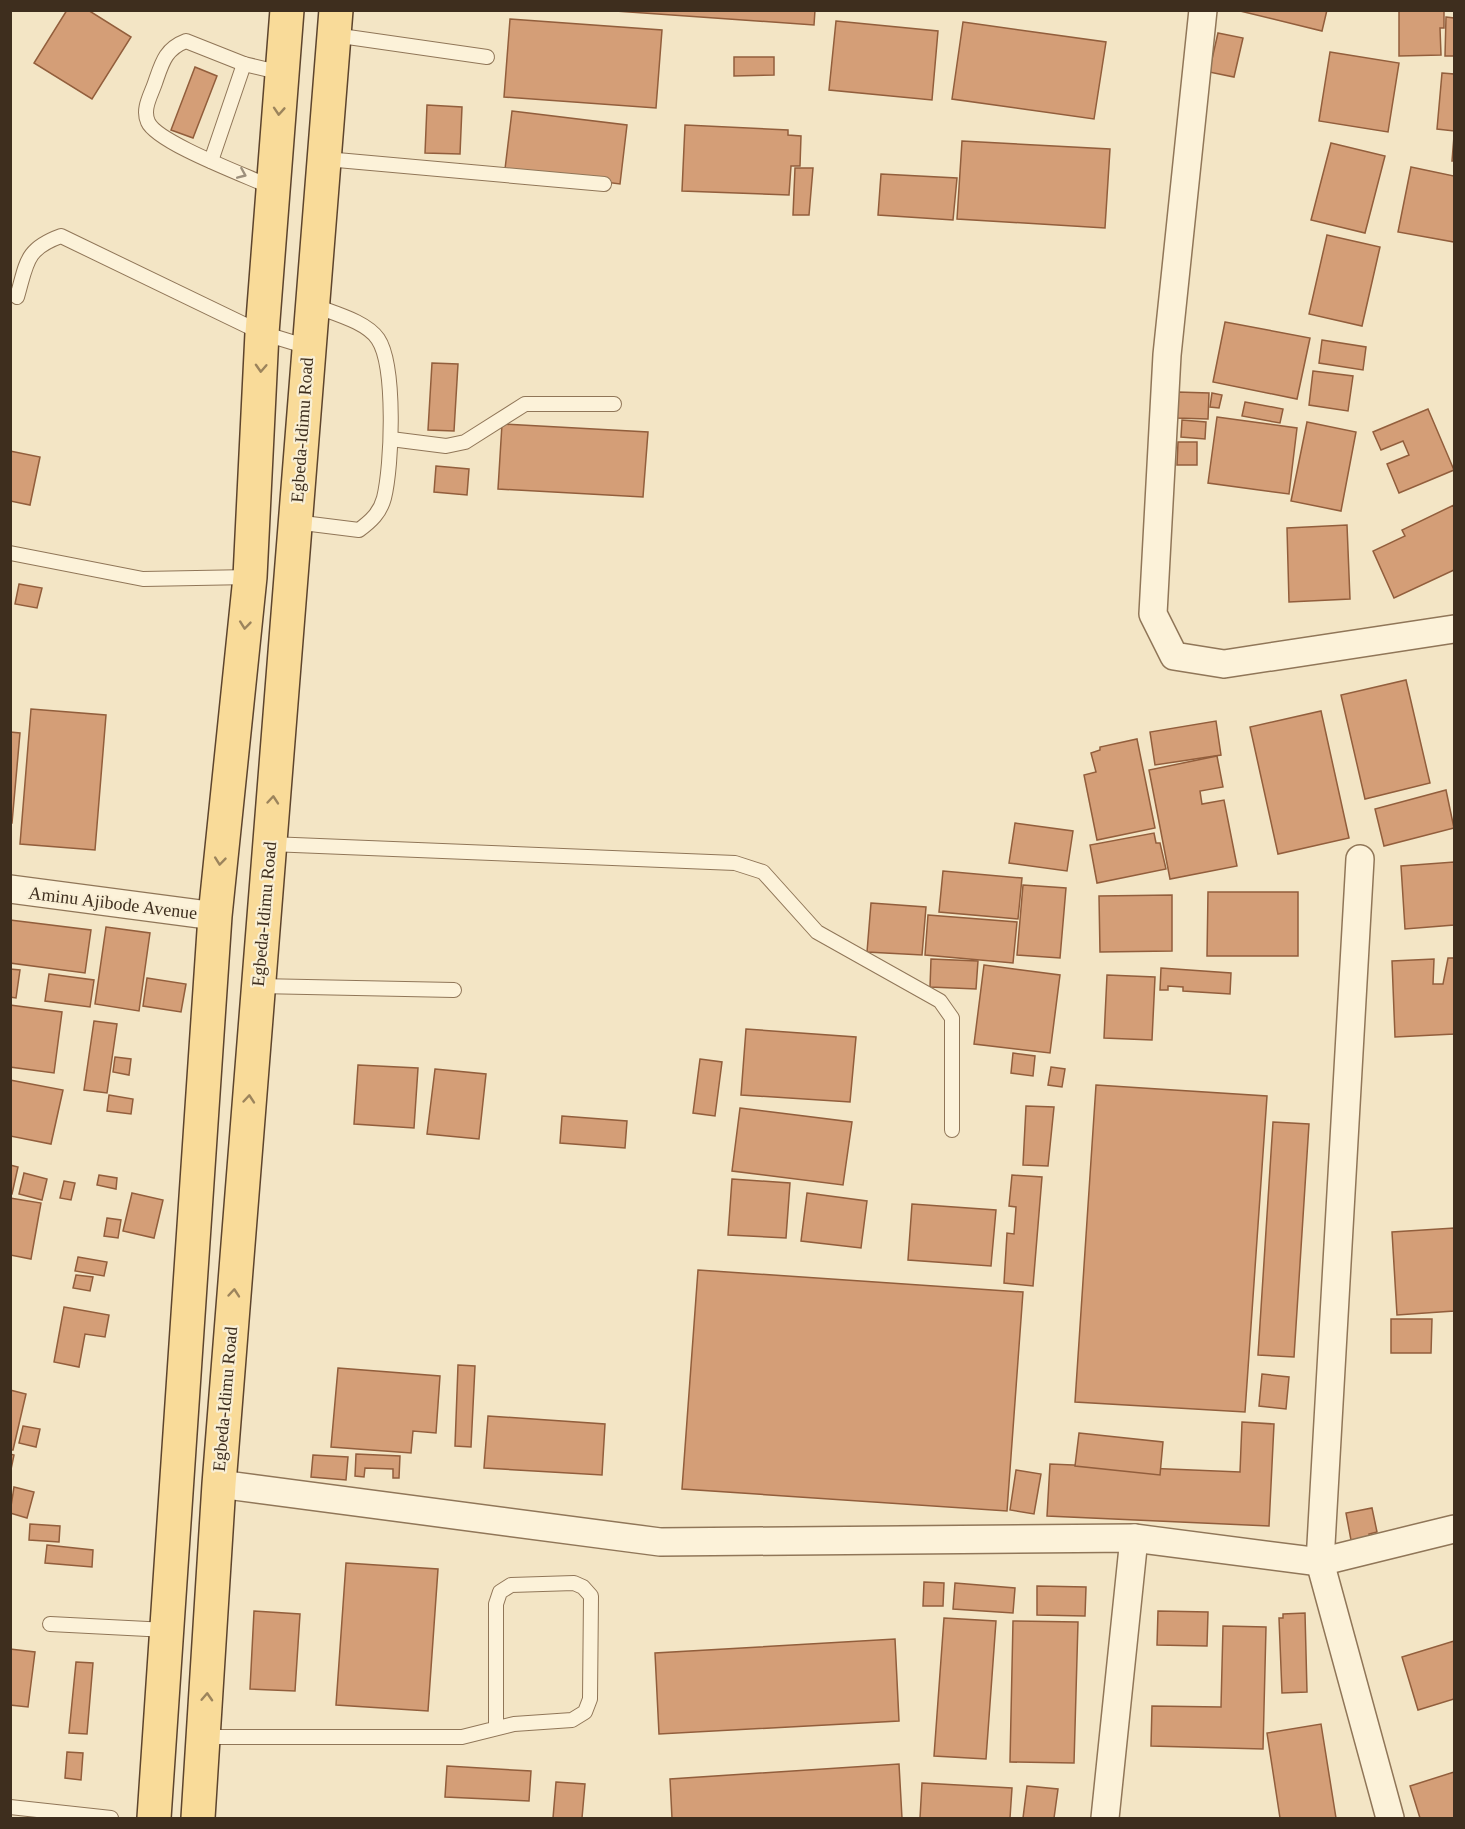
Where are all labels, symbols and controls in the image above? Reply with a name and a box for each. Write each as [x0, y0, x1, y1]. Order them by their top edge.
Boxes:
one-way arrow [273, 106, 286, 115]
one-way arrow [236, 167, 247, 179]
street label: Egbeda-Idimu Road [287, 357, 317, 503]
one-way arrow [254, 364, 267, 373]
one-way arrow [239, 621, 252, 630]
one-way arrow [266, 795, 279, 804]
street label: Egbeda-Idimu Road [248, 841, 280, 987]
one-way arrow [215, 857, 227, 866]
street label: Aminu Ajibode Avenue [28, 883, 198, 923]
one-way arrow [242, 1094, 255, 1103]
one-way arrow [227, 1289, 240, 1298]
street label: Egbeda-Idimu Road [209, 1326, 241, 1472]
one-way arrow [200, 1693, 213, 1702]

